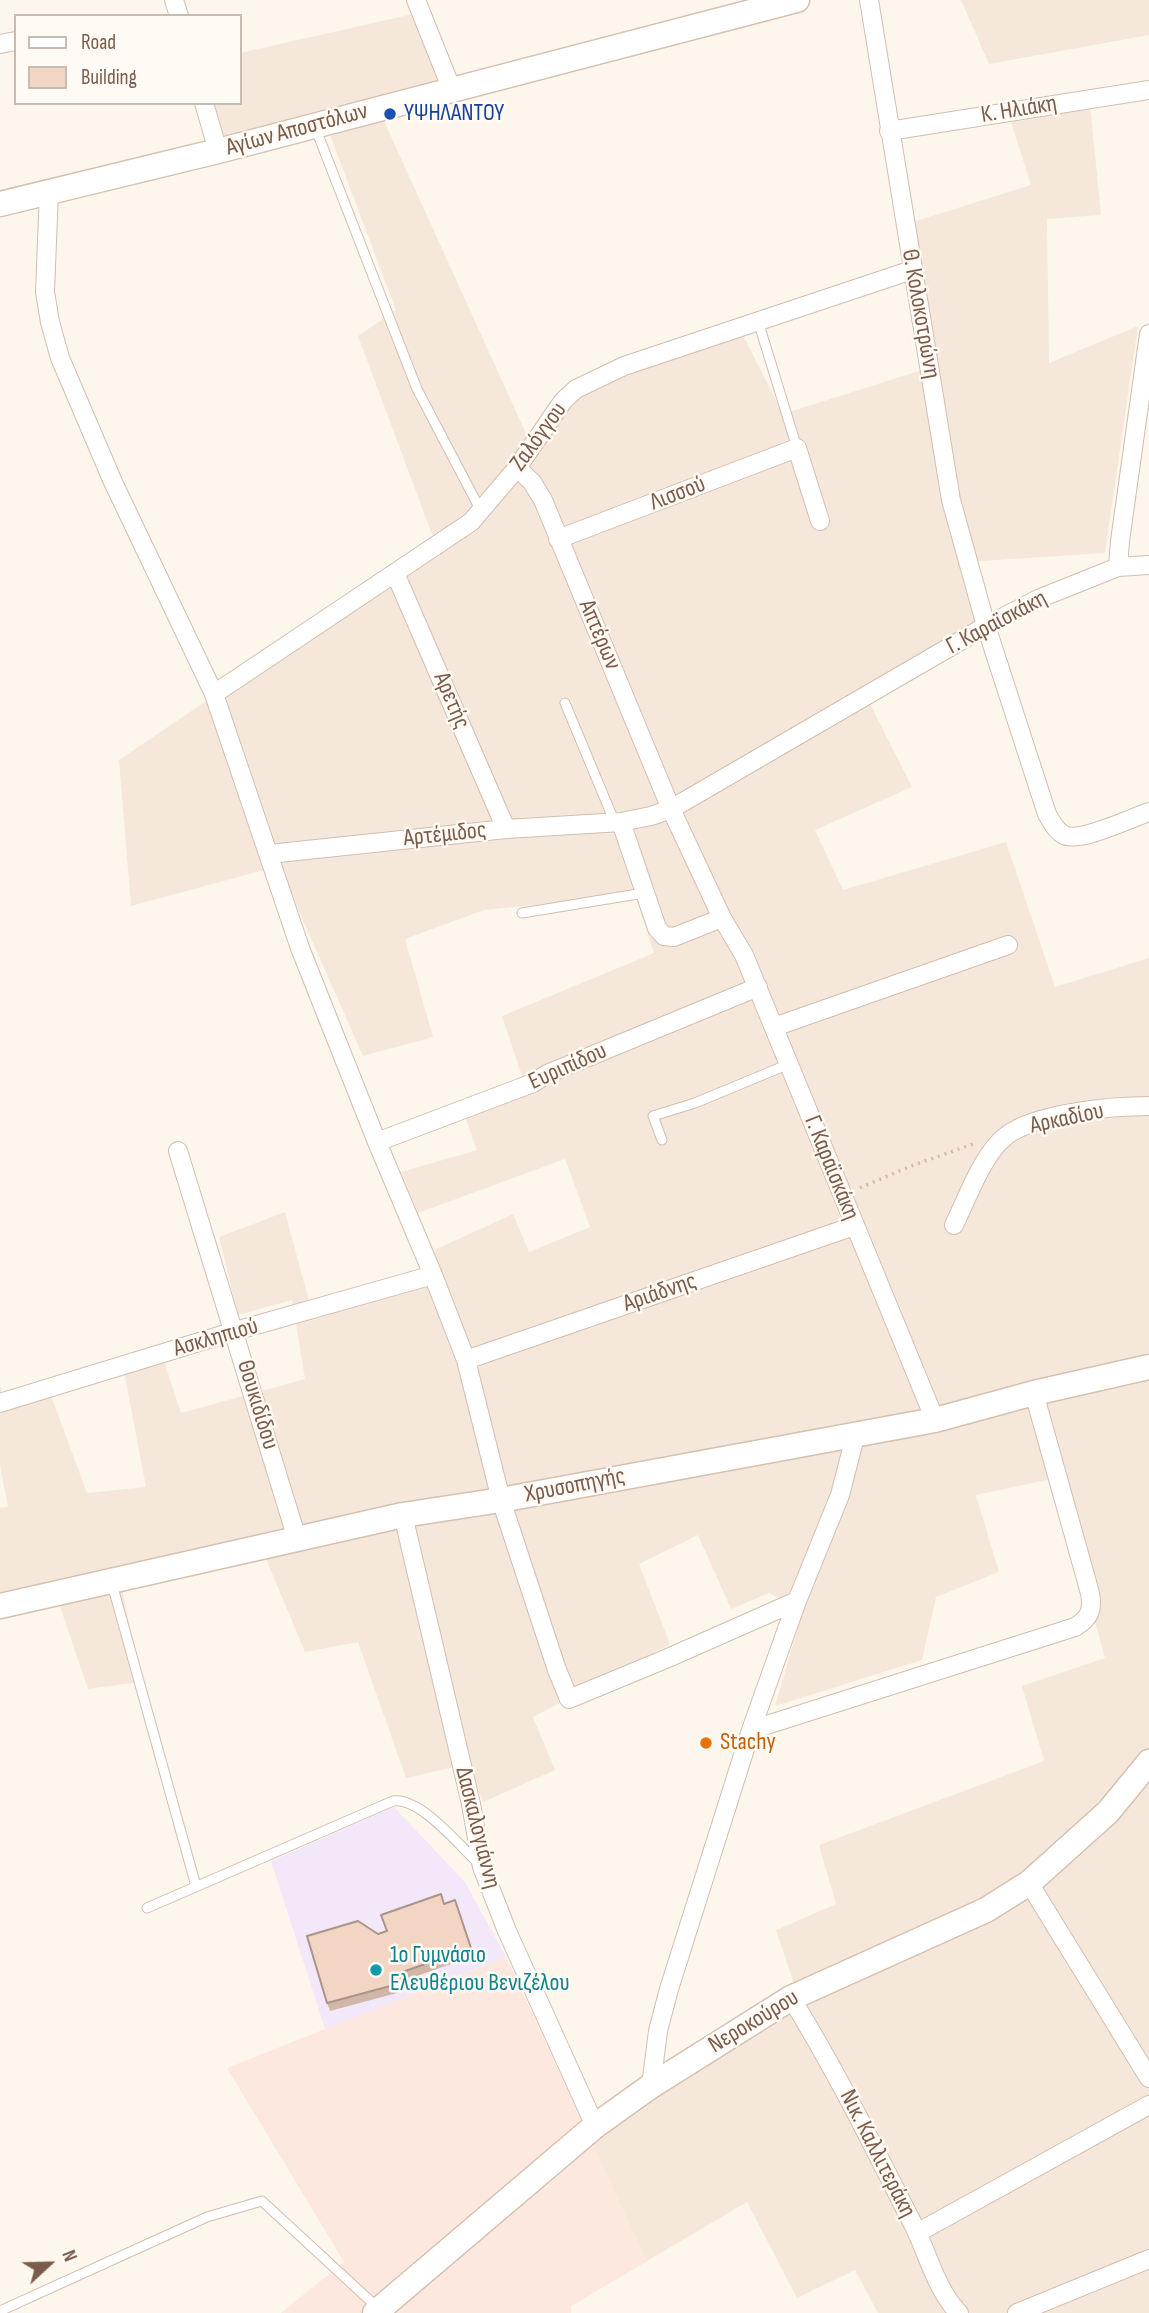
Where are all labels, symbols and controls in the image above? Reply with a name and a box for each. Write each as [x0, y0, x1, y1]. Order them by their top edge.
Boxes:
legend [14, 14, 242, 105]
text: Road [81, 30, 116, 55]
text: Building [81, 65, 137, 90]
street label: Κ. Ηλιάκη [979, 90, 1059, 130]
street label: Αγίων Αποστόλων [223, 97, 371, 163]
place label: ΥΨΗΛΑΝΤΟΥ [404, 100, 504, 128]
marker: ΥΨΗΛΑΝΤΟΥ [382, 106, 398, 122]
street label: Θ. Κολοκοτρώνη [894, 247, 946, 381]
street label: Ζαλόγγου [504, 397, 574, 477]
street label: Λισσού [646, 470, 710, 518]
street label: Γ. Καραϊσκάκη [942, 584, 1052, 662]
street label: Απτέρων [572, 596, 626, 674]
street label: Αρετής [426, 668, 476, 734]
street label: Αρτέμιδος [402, 816, 488, 854]
street label: Ευριπίδου [525, 1037, 611, 1097]
street label: Αρκαδίου [1027, 1097, 1107, 1141]
street label: Γ. Καραϊσκάκη [797, 1112, 865, 1224]
street label: Αριάδνης [620, 1267, 700, 1319]
street label: Ασκληπιού [170, 1312, 262, 1364]
street label: Θουκιδίδου [230, 1357, 284, 1453]
street label: Χρυσοπηγής [522, 1462, 628, 1510]
place label: Stachy [720, 1729, 776, 1757]
marker: Stachy [698, 1735, 714, 1751]
street label: Δασκαλογιάννη [448, 1764, 506, 1892]
place label: 1ο Γυμνάσιο Ελευθέριου Βενιζέλου [390, 1942, 570, 1998]
marker: 1ο Γυμνάσιο Ελευθέριου Βενιζέλου [368, 1962, 384, 1978]
street label: Νεροκούρου [704, 1984, 804, 2060]
street label: Νικ. Καλλιτεράκη [833, 2085, 921, 2223]
north arrow [14, 2229, 84, 2299]
text: N [56, 2247, 81, 2265]

